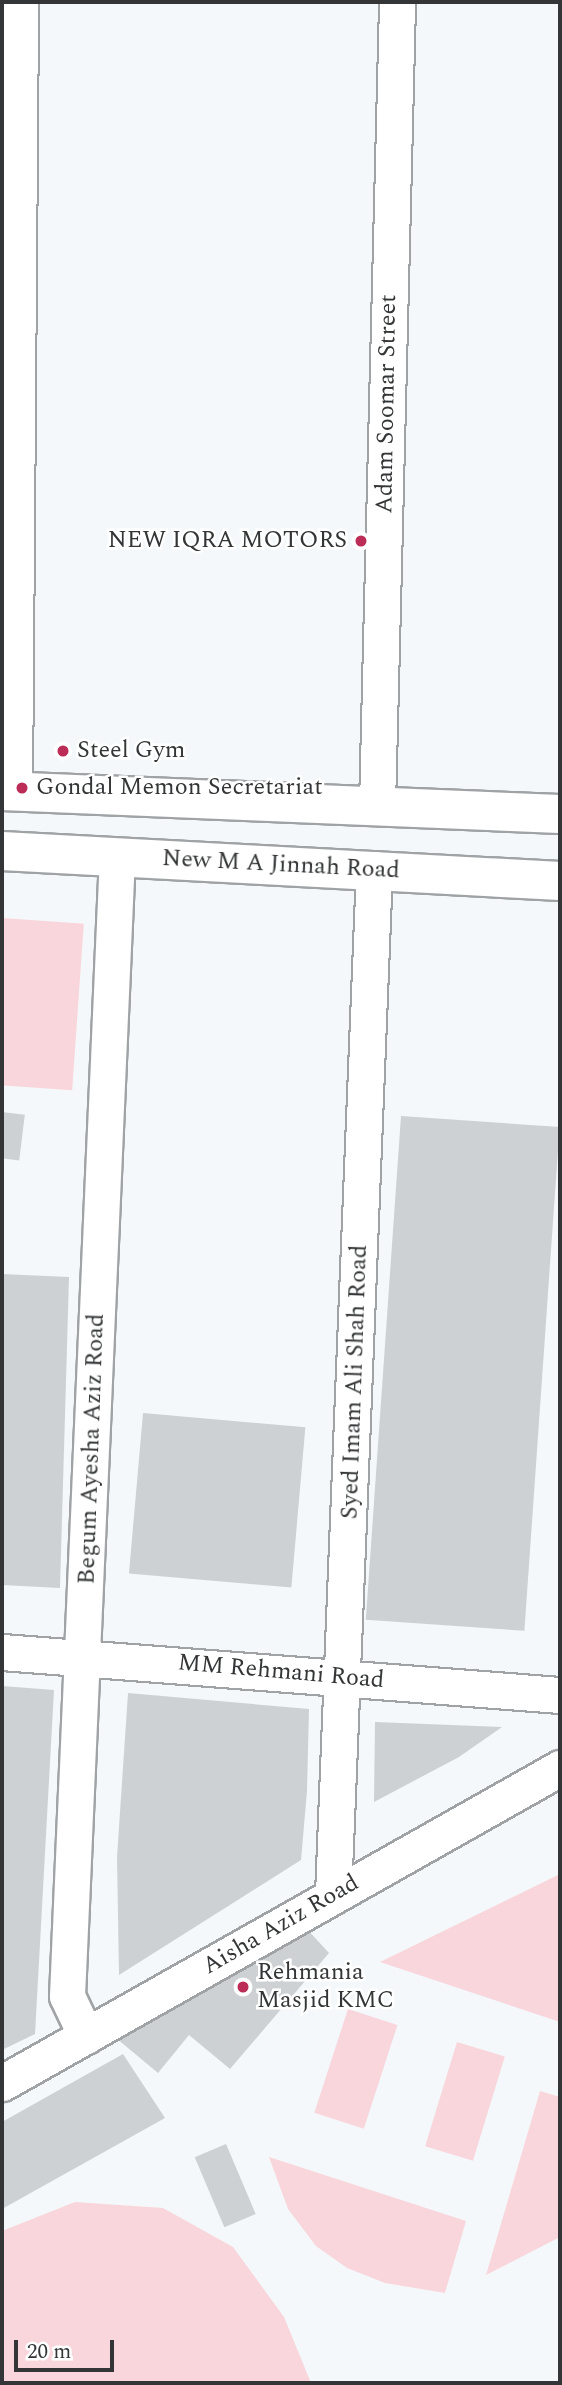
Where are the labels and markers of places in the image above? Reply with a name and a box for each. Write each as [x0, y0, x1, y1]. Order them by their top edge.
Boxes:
place label: NEW IQRA MOTORS [108, 527, 347, 555]
marker: NEW IQRA MOTORS [353, 533, 369, 549]
place label: Steel Gym [77, 737, 185, 765]
marker: Steel Gym [55, 743, 71, 759]
place label: Gondal Memon Secretariat [36, 774, 323, 802]
marker: Gondal Memon Secretariat [14, 780, 30, 796]
place label: Rehmania Masjid KMC [257, 1959, 394, 2015]
marker: Rehmania Masjid KMC [235, 1979, 251, 1995]

